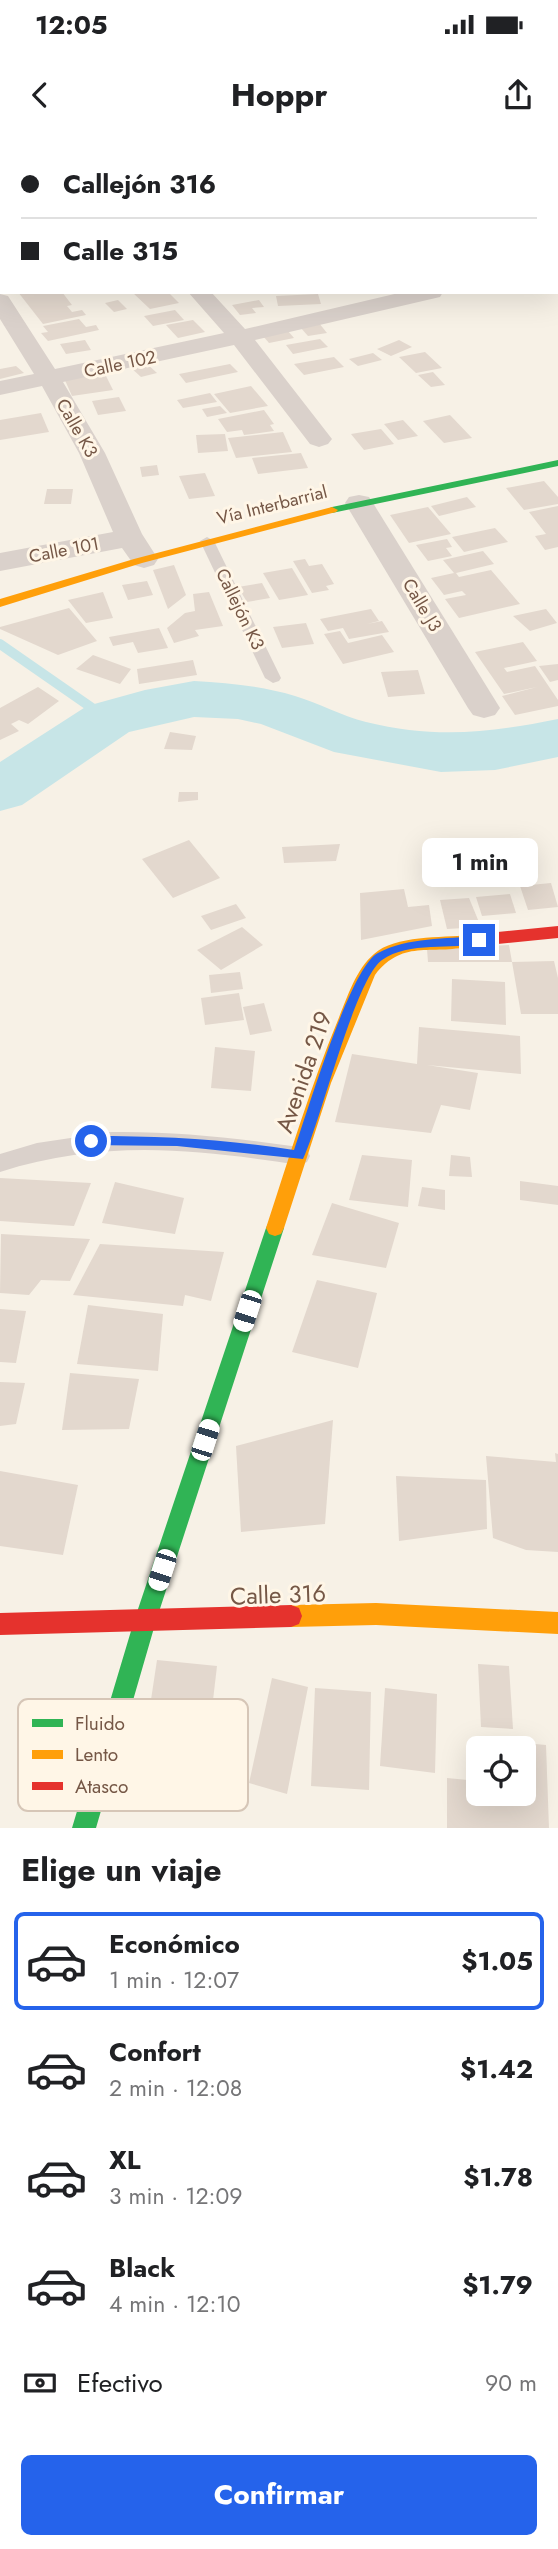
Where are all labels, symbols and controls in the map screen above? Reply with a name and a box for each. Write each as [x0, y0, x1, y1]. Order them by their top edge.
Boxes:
text: 12:05 [35, 6, 108, 44]
text: Hoppr [231, 72, 327, 118]
icon: back [21, 76, 59, 114]
icon: share [499, 76, 537, 114]
text: Callejón 316 [63, 165, 216, 203]
text: Calle 315 [63, 232, 178, 270]
street label: Calle 102 [82, 344, 158, 384]
street label: Calle K3 [50, 394, 104, 462]
street label: Vía Interbarrial [214, 479, 330, 531]
street label: Calle 101 [27, 530, 101, 570]
street label: Callejón K3 [209, 564, 271, 654]
street label: Calle J3 [396, 573, 448, 637]
callout: 1 min [421, 838, 537, 888]
text: 1 min [451, 845, 509, 879]
route end [463, 924, 495, 956]
street label: Avenida 219 [266, 1006, 341, 1137]
route start [75, 1125, 107, 1157]
car [231, 1288, 264, 1334]
car [189, 1417, 222, 1463]
car [146, 1547, 179, 1593]
street label: Calle 316 [229, 1575, 327, 1614]
legend [18, 1699, 248, 1811]
text: Fluido [75, 1710, 125, 1737]
map controls [466, 1736, 536, 1806]
button: locate [466, 1736, 536, 1806]
text: Lento [75, 1741, 118, 1768]
text: Atasco [75, 1773, 128, 1800]
text: Elige un viaje [21, 1847, 222, 1893]
text: Económico [109, 1925, 240, 1963]
icon: car [25, 1930, 88, 1993]
text: $1.05 [461, 1942, 533, 1980]
text: 1 min · 12:07 [109, 1963, 239, 1997]
text: Confort [109, 2033, 201, 2071]
icon: car [25, 2038, 88, 2101]
text: $1.42 [460, 2050, 533, 2088]
text: 2 min · 12:08 [109, 2071, 242, 2105]
text: XL [109, 2141, 141, 2179]
icon: car [25, 2146, 88, 2209]
text: $1.78 [463, 2158, 533, 2196]
text: 3 min · 12:09 [109, 2179, 243, 2213]
text: Black [109, 2249, 175, 2287]
icon: car [25, 2254, 88, 2317]
text: $1.79 [462, 2266, 533, 2304]
text: 4 min · 12:10 [109, 2287, 241, 2321]
icon: cash [21, 2364, 59, 2402]
text: Efectivo [77, 2364, 163, 2402]
text: 90 m [485, 2366, 537, 2400]
button: Confirmar [21, 2455, 537, 2535]

